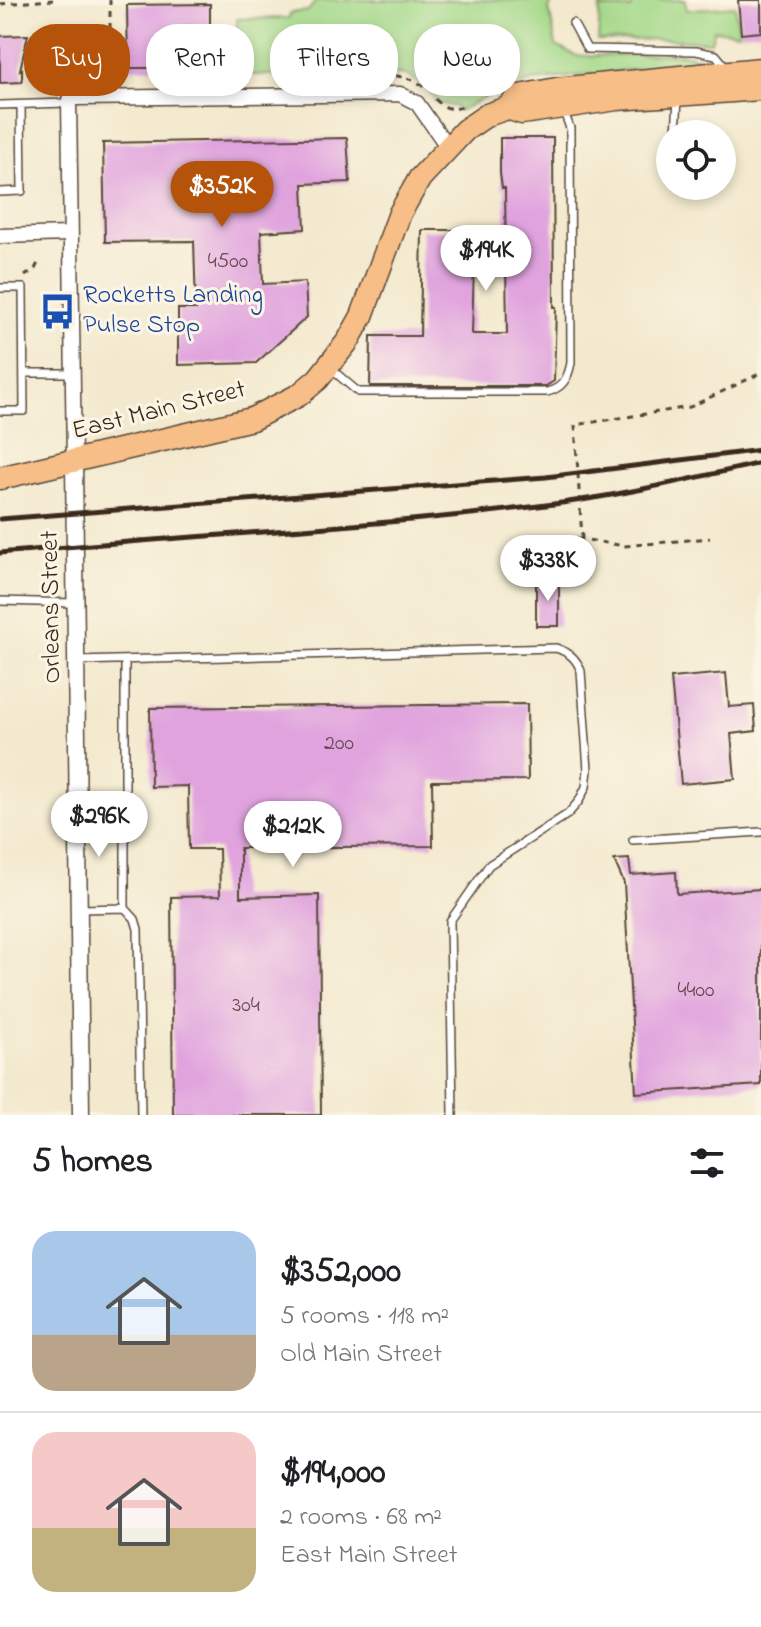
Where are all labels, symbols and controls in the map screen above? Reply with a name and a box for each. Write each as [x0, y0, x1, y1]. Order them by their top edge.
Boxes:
chip: Buy [24, 24, 130, 96]
chip: Rent [146, 24, 254, 96]
chip: Filters [270, 24, 398, 96]
chip: New [414, 24, 520, 96]
map controls [656, 120, 736, 200]
button: locate [656, 120, 736, 200]
pin: $352K [166, 161, 278, 229]
text: $352K [189, 168, 255, 206]
pin: $194K [430, 225, 542, 293]
text: $194K [458, 232, 514, 270]
house number: 4500 [208, 246, 248, 278]
place label: Rocketts Landing Pulse Stop [83, 277, 263, 345]
bus stop icon: Rocketts Landing Pulse Stop [38, 292, 76, 330]
street label: East Main Street [68, 371, 250, 451]
street label: Orleans Street [32, 530, 72, 684]
pin: $338K [492, 535, 604, 603]
text: $338K [518, 542, 578, 580]
house number: 200 [324, 728, 354, 760]
pin: $296K [43, 791, 155, 859]
text: $296K [69, 798, 129, 836]
pin: $212K [237, 801, 349, 869]
text: $212K [262, 808, 324, 846]
house number: 4400 [677, 975, 715, 1007]
house number: 304 [232, 990, 260, 1022]
text: 5 homes [32, 1138, 153, 1188]
icon: filters [685, 1141, 729, 1185]
text: $352,000 [280, 1248, 401, 1298]
icon: home [96, 1263, 192, 1359]
text: 5 rooms · 118 m² [280, 1298, 449, 1336]
text: Old Main Street [280, 1336, 442, 1374]
text: $194,000 [280, 1449, 386, 1499]
icon: home [96, 1464, 192, 1560]
text: 2 rooms · 68 m² [280, 1499, 442, 1537]
text: East Main Street [280, 1537, 458, 1575]

